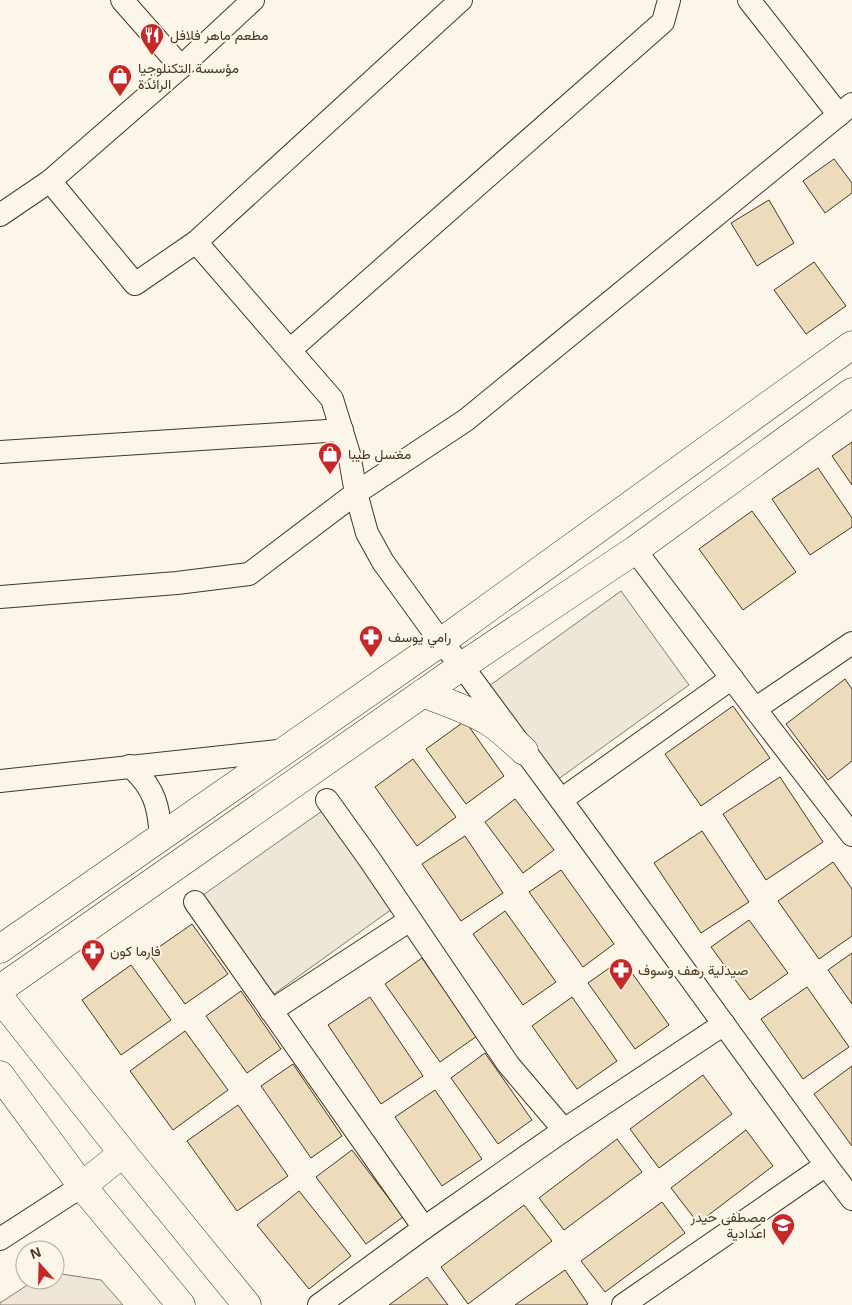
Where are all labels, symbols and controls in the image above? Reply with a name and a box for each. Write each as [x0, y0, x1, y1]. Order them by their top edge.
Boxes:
restaurant icon: مطعم ماهر فلافل [139, 22, 165, 56]
place label: مطعم ماهر فلافل [170, 27, 268, 44]
place label: مؤسسة التكنلوجيا الرائدة [138, 60, 239, 93]
shop icon: مؤسسة التكنلوجيا الرائدة [107, 63, 133, 97]
shop icon: مغسل طيبا [317, 441, 343, 475]
place label: مغسل طيبا [348, 446, 411, 463]
pharmacy icon: رامي يوسف [358, 624, 384, 658]
place label: رامي يوسف [388, 629, 451, 649]
pharmacy icon: فارما كون [80, 938, 106, 972]
place label: فارما كون [110, 943, 161, 960]
pharmacy icon: صيدلية رهف وسوف [608, 957, 634, 991]
place label: صيدلية رهف وسوف [638, 962, 749, 979]
place label: مصطفى حيدر اعدادية [689, 1209, 766, 1241]
school or university icon: مصطفى حيدر اعدادية [770, 1212, 796, 1246]
north arrow [15, 1240, 65, 1290]
text: N [28, 1244, 43, 1262]

